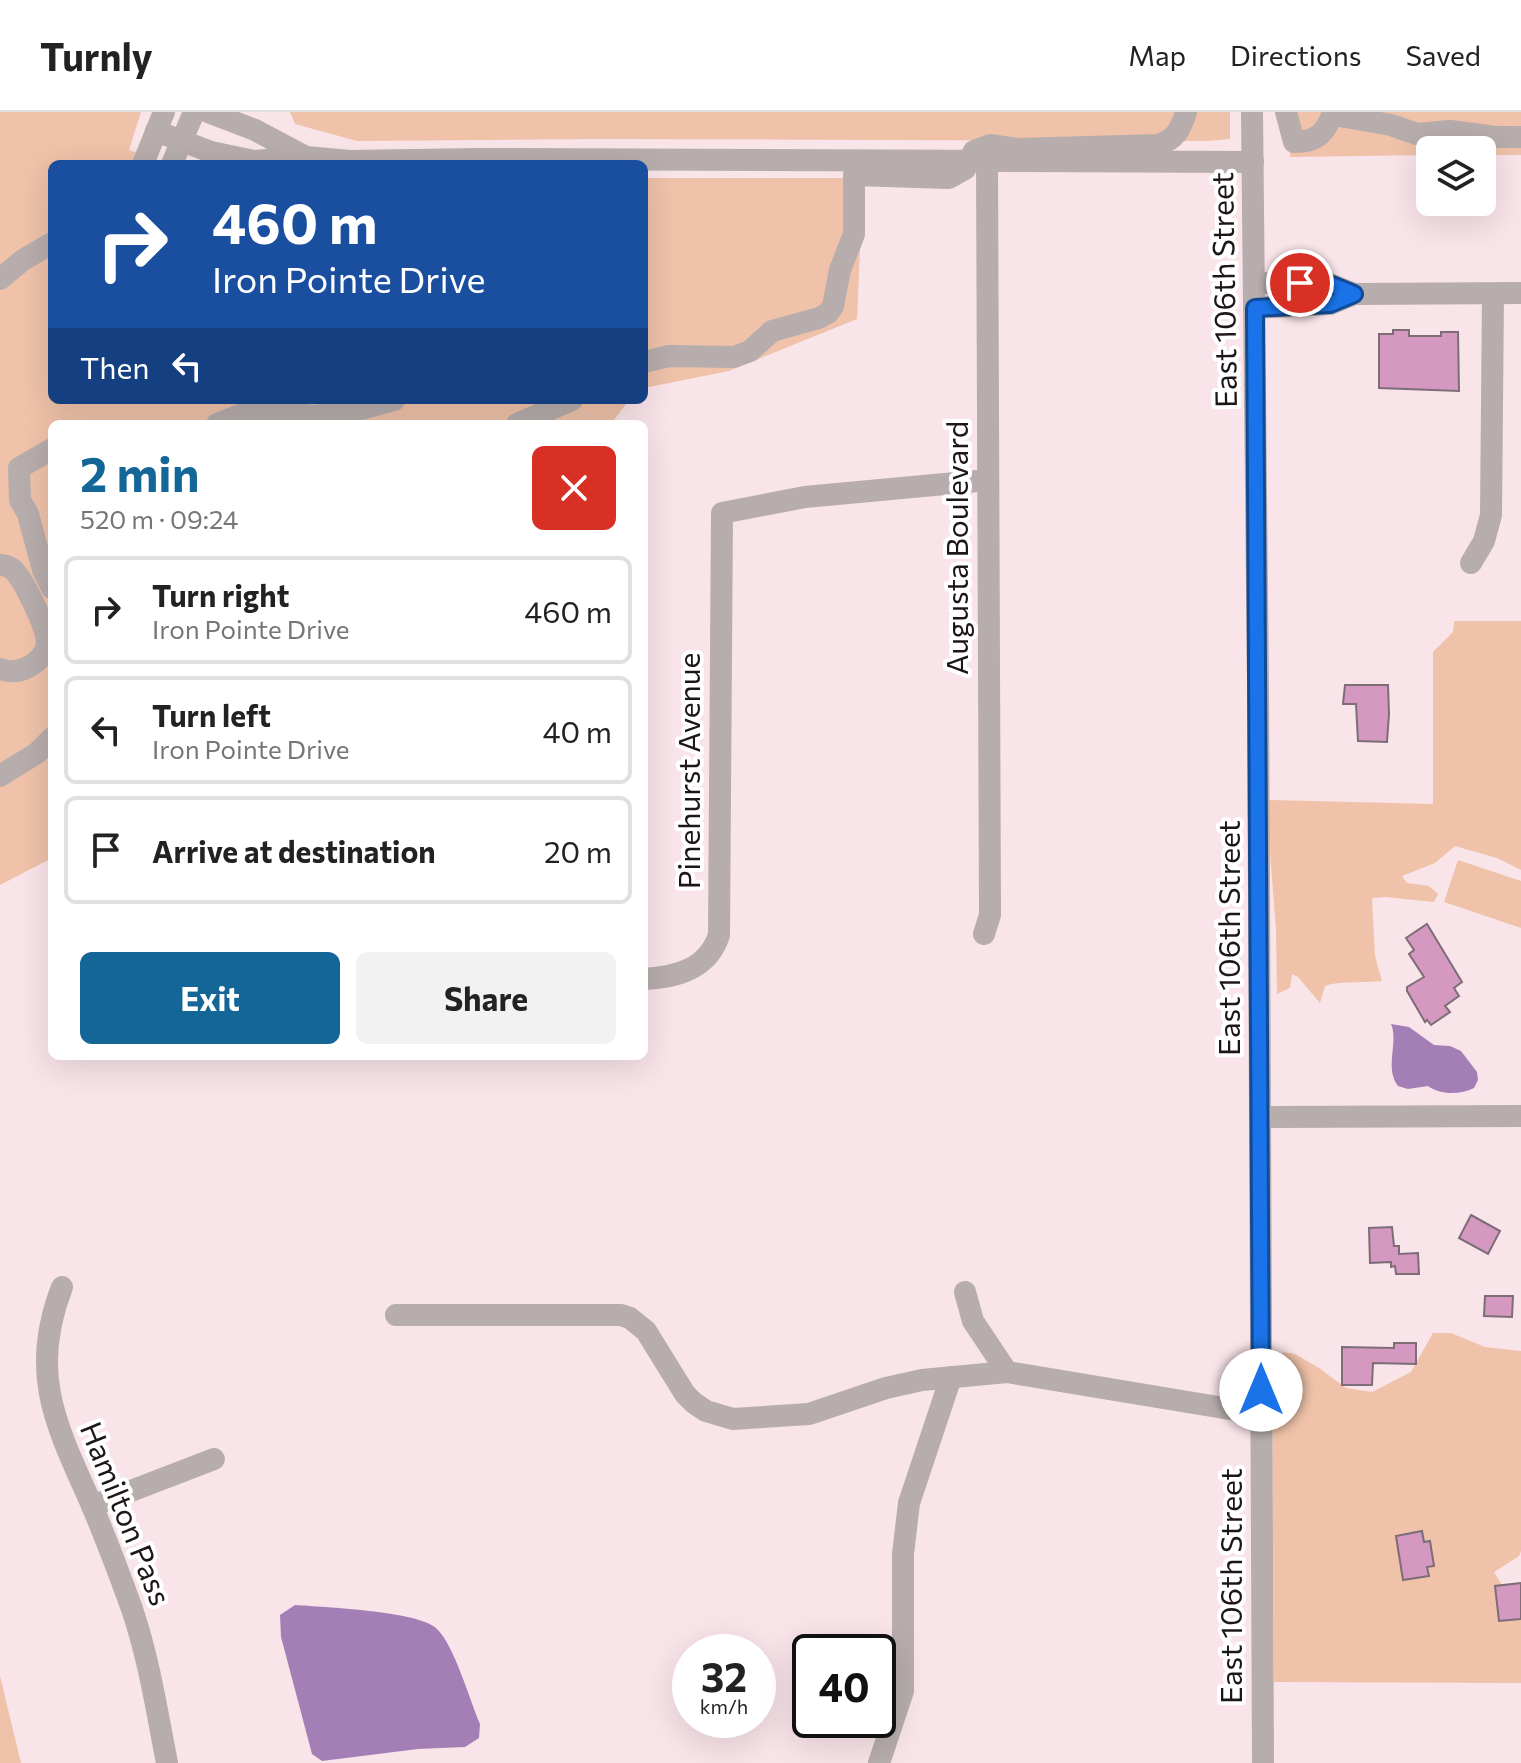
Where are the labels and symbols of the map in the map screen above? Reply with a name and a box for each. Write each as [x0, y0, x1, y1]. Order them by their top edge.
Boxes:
street label: East 106th Street [1202, 172, 1243, 408]
pin [1266, 249, 1334, 317]
street label: Augusta Boulevard [937, 421, 974, 675]
street label: Pinehurst Avenue [669, 653, 706, 889]
street label: East 106th Street [1209, 820, 1246, 1056]
position arrow [1219, 1348, 1303, 1432]
street label: Hamilton Pass [74, 1416, 181, 1610]
street label: East 106th Street [1211, 1468, 1248, 1704]
speed limit sign: 40 [792, 1634, 896, 1738]

